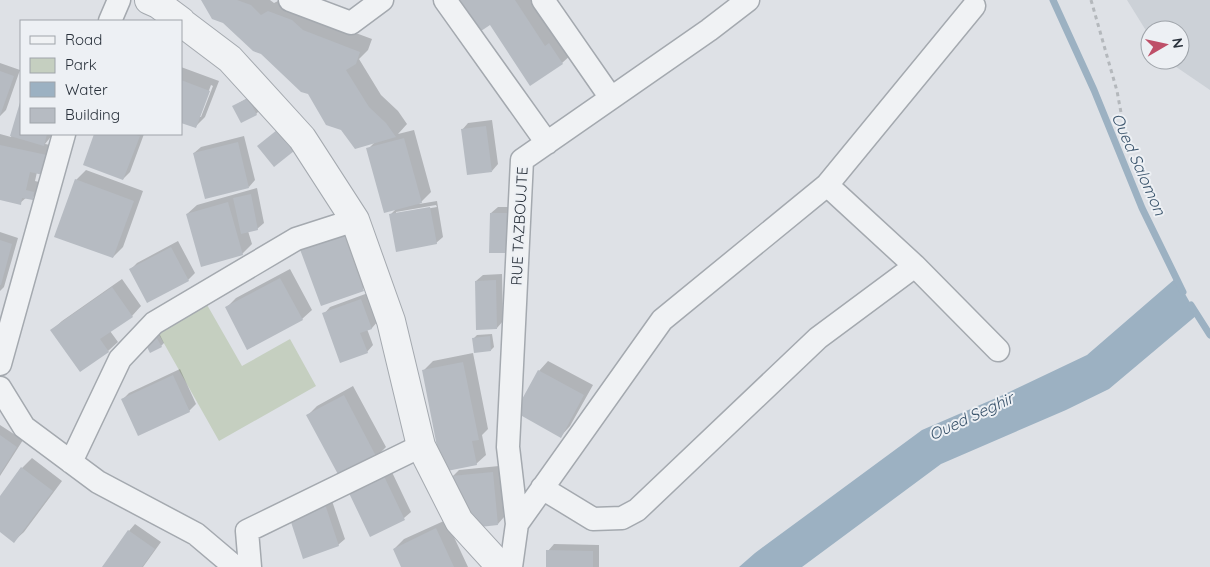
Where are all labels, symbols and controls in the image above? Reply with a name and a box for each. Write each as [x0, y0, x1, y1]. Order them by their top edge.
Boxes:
legend [20, 20, 182, 135]
north arrow [1140, 20, 1190, 70]
text: Road [65, 30, 102, 49]
text: N [1168, 36, 1188, 49]
text: Park [65, 55, 97, 74]
text: Water [65, 80, 108, 99]
text: Building [65, 105, 120, 124]
water label: Oued Salomon [1108, 110, 1171, 219]
street label: RUE TAZBOUJTE [506, 166, 532, 286]
water label: Oued Seghir [926, 387, 1018, 444]

